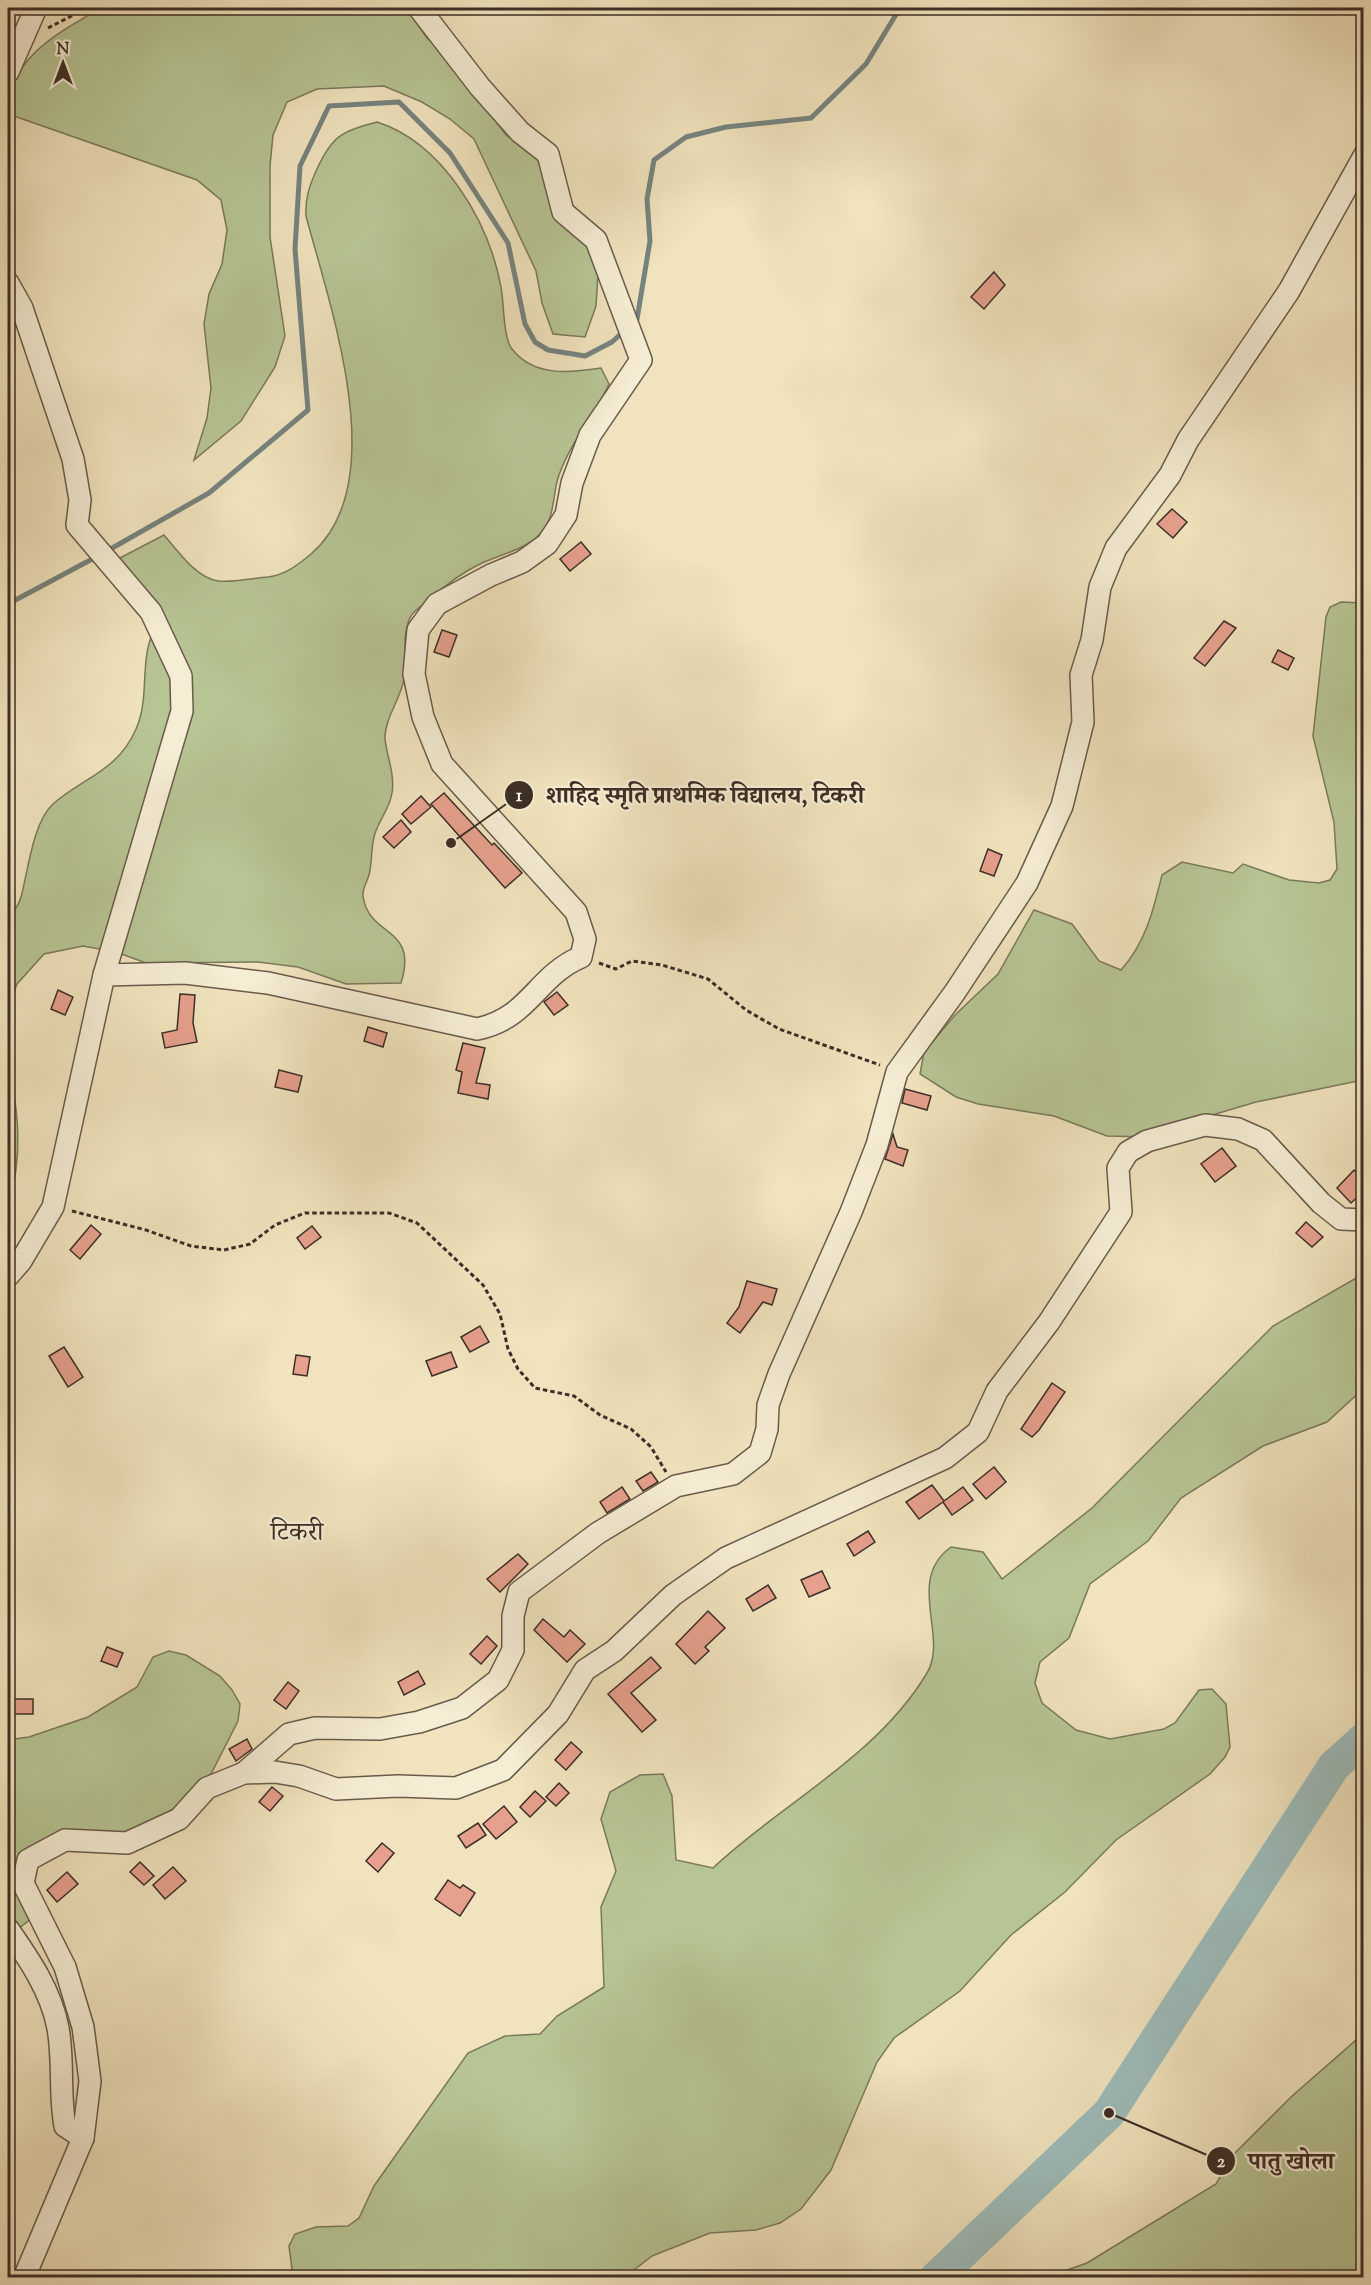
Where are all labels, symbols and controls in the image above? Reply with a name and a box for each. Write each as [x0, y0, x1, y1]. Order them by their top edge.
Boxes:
north arrow [33, 33, 93, 93]
text: N [57, 39, 70, 62]
callout: शाहिद स्मृति प्राथमिक विद्यालय, टिकरी [504, 774, 876, 816]
text: शाहिद स्मृति प्राथमिक विद्यालय, टिकरी [546, 780, 866, 814]
text: 1 [516, 784, 523, 810]
district label: टिकरी [268, 1515, 325, 1552]
callout: पातु खोला [1206, 2140, 1346, 2182]
text: पातु खोला [1246, 2146, 1336, 2180]
text: 2 [1217, 2150, 1226, 2176]

